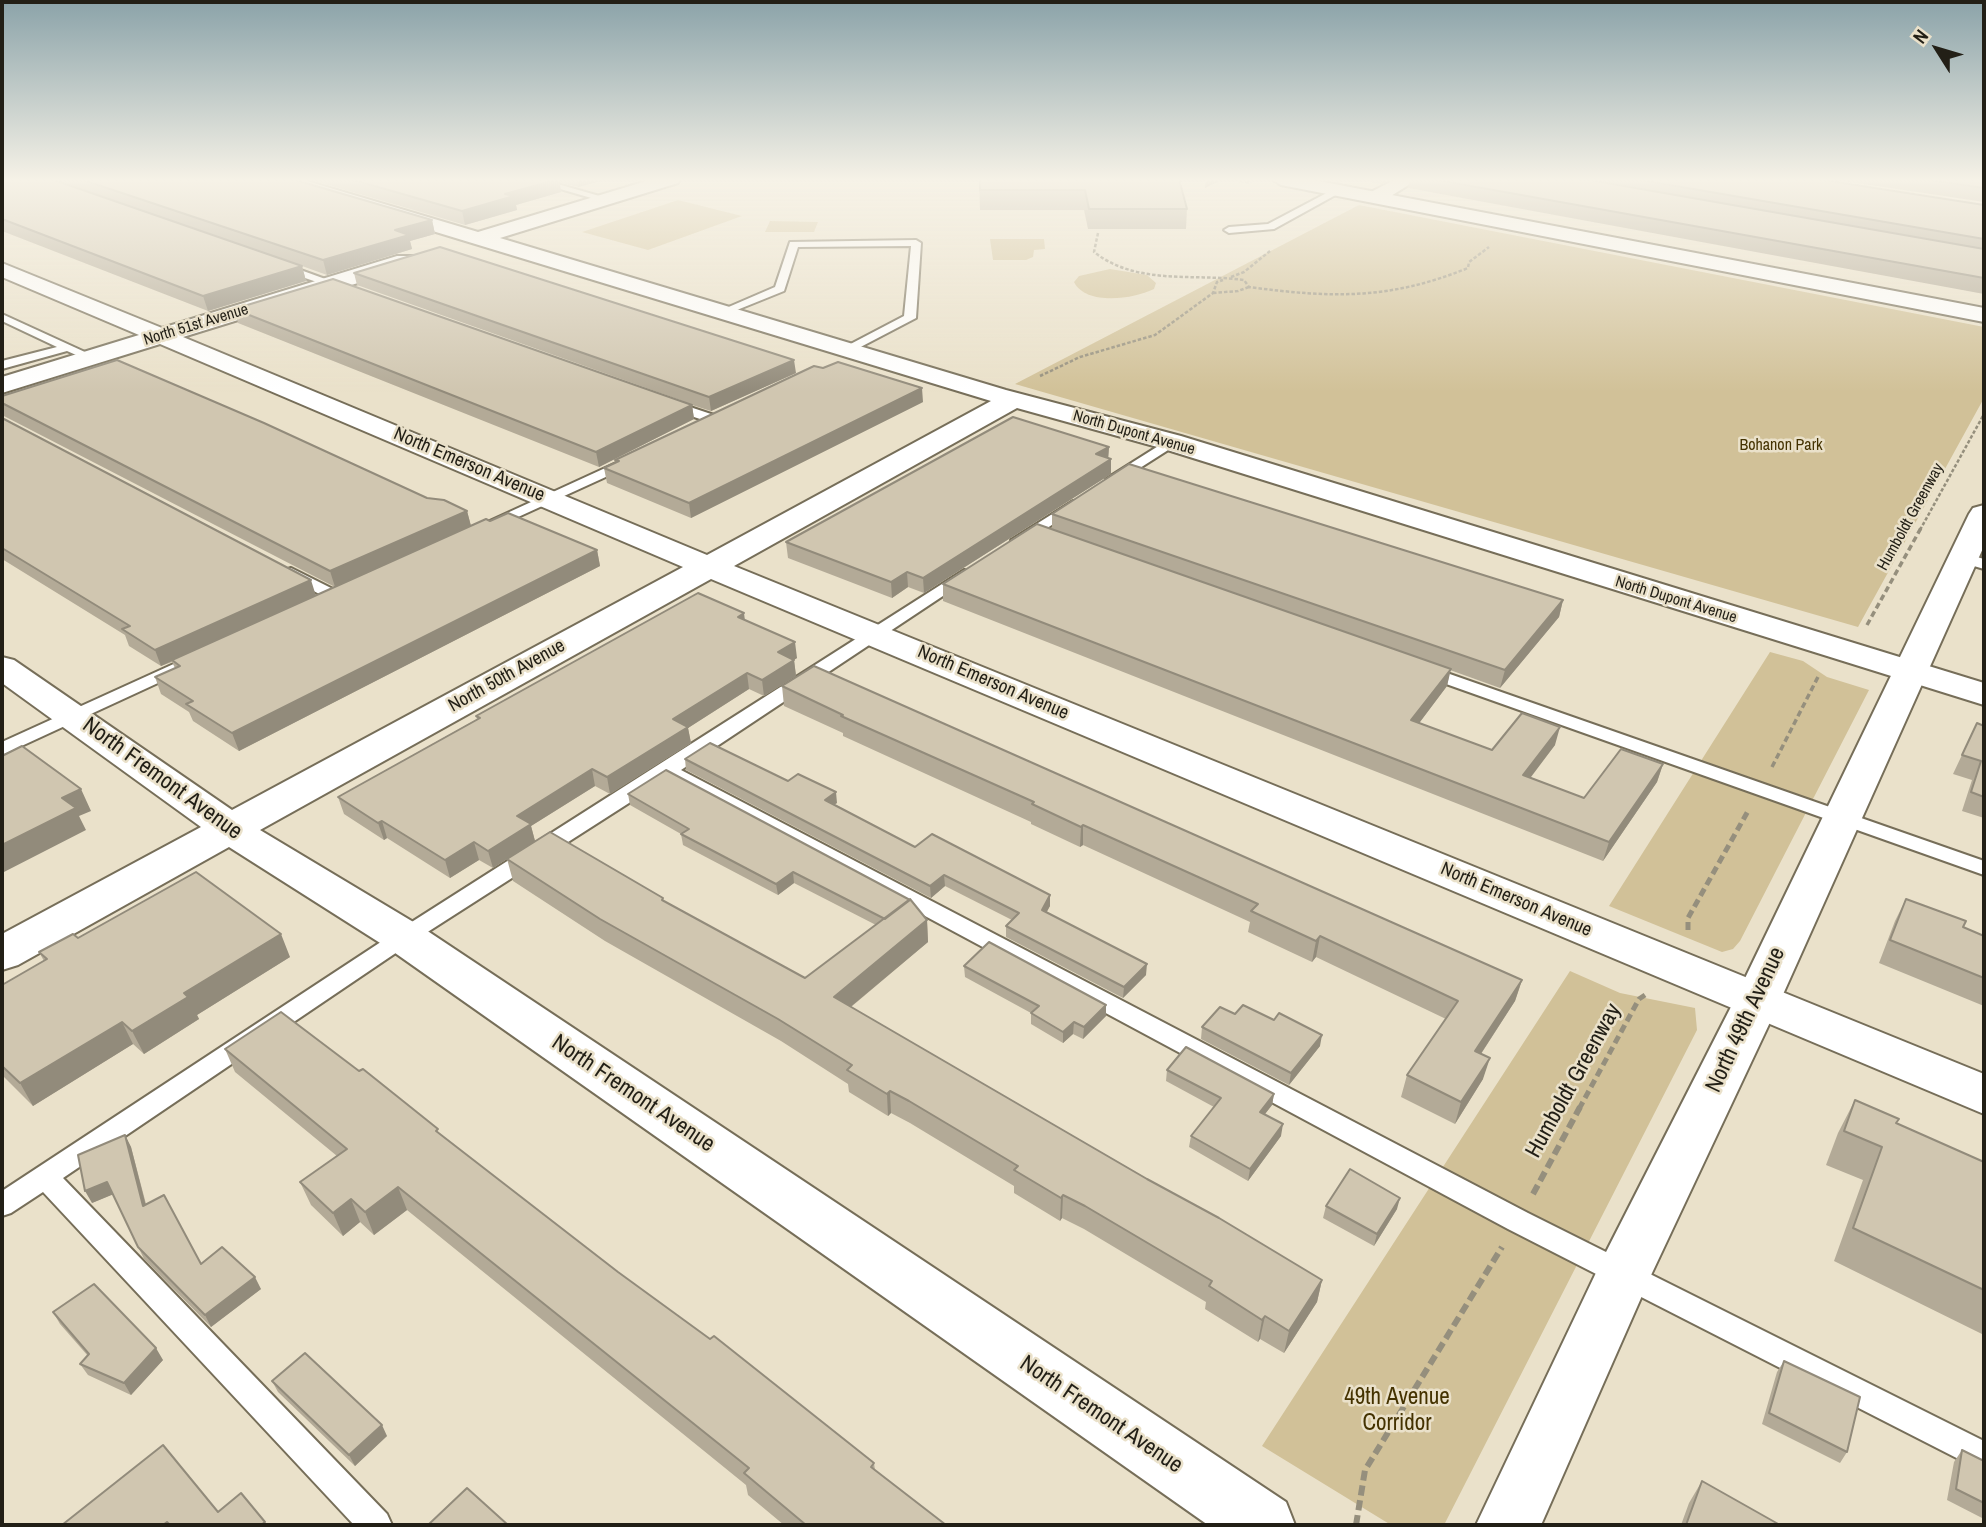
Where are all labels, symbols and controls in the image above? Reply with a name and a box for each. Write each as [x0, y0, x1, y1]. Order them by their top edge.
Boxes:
north arrow [1902, 14, 1972, 84]
text: N [1906, 24, 1934, 49]
street label: North 51st Avenue [141, 300, 251, 350]
street label: North Dupont Avenue [1071, 406, 1197, 460]
street label: North Emerson Avenue [390, 423, 548, 507]
park label: Bohanon Park [1739, 436, 1823, 456]
street label: Humboldt Greenway [1874, 460, 1948, 574]
street label: North Dupont Avenue [1613, 572, 1739, 628]
street label: North 50th Avenue [445, 635, 569, 717]
street label: North Emerson Avenue [914, 641, 1072, 725]
street label: North Fremont Avenue [77, 712, 247, 846]
street label: North Emerson Avenue [1437, 858, 1595, 942]
street label: North 49th Avenue [1700, 943, 1792, 1097]
street label: Humboldt Greenway [1520, 999, 1628, 1163]
street label: North Fremont Avenue [546, 1029, 720, 1159]
street label: North Fremont Avenue [1014, 1350, 1188, 1480]
park label: 49th Avenue Corridor [1344, 1384, 1450, 1438]

